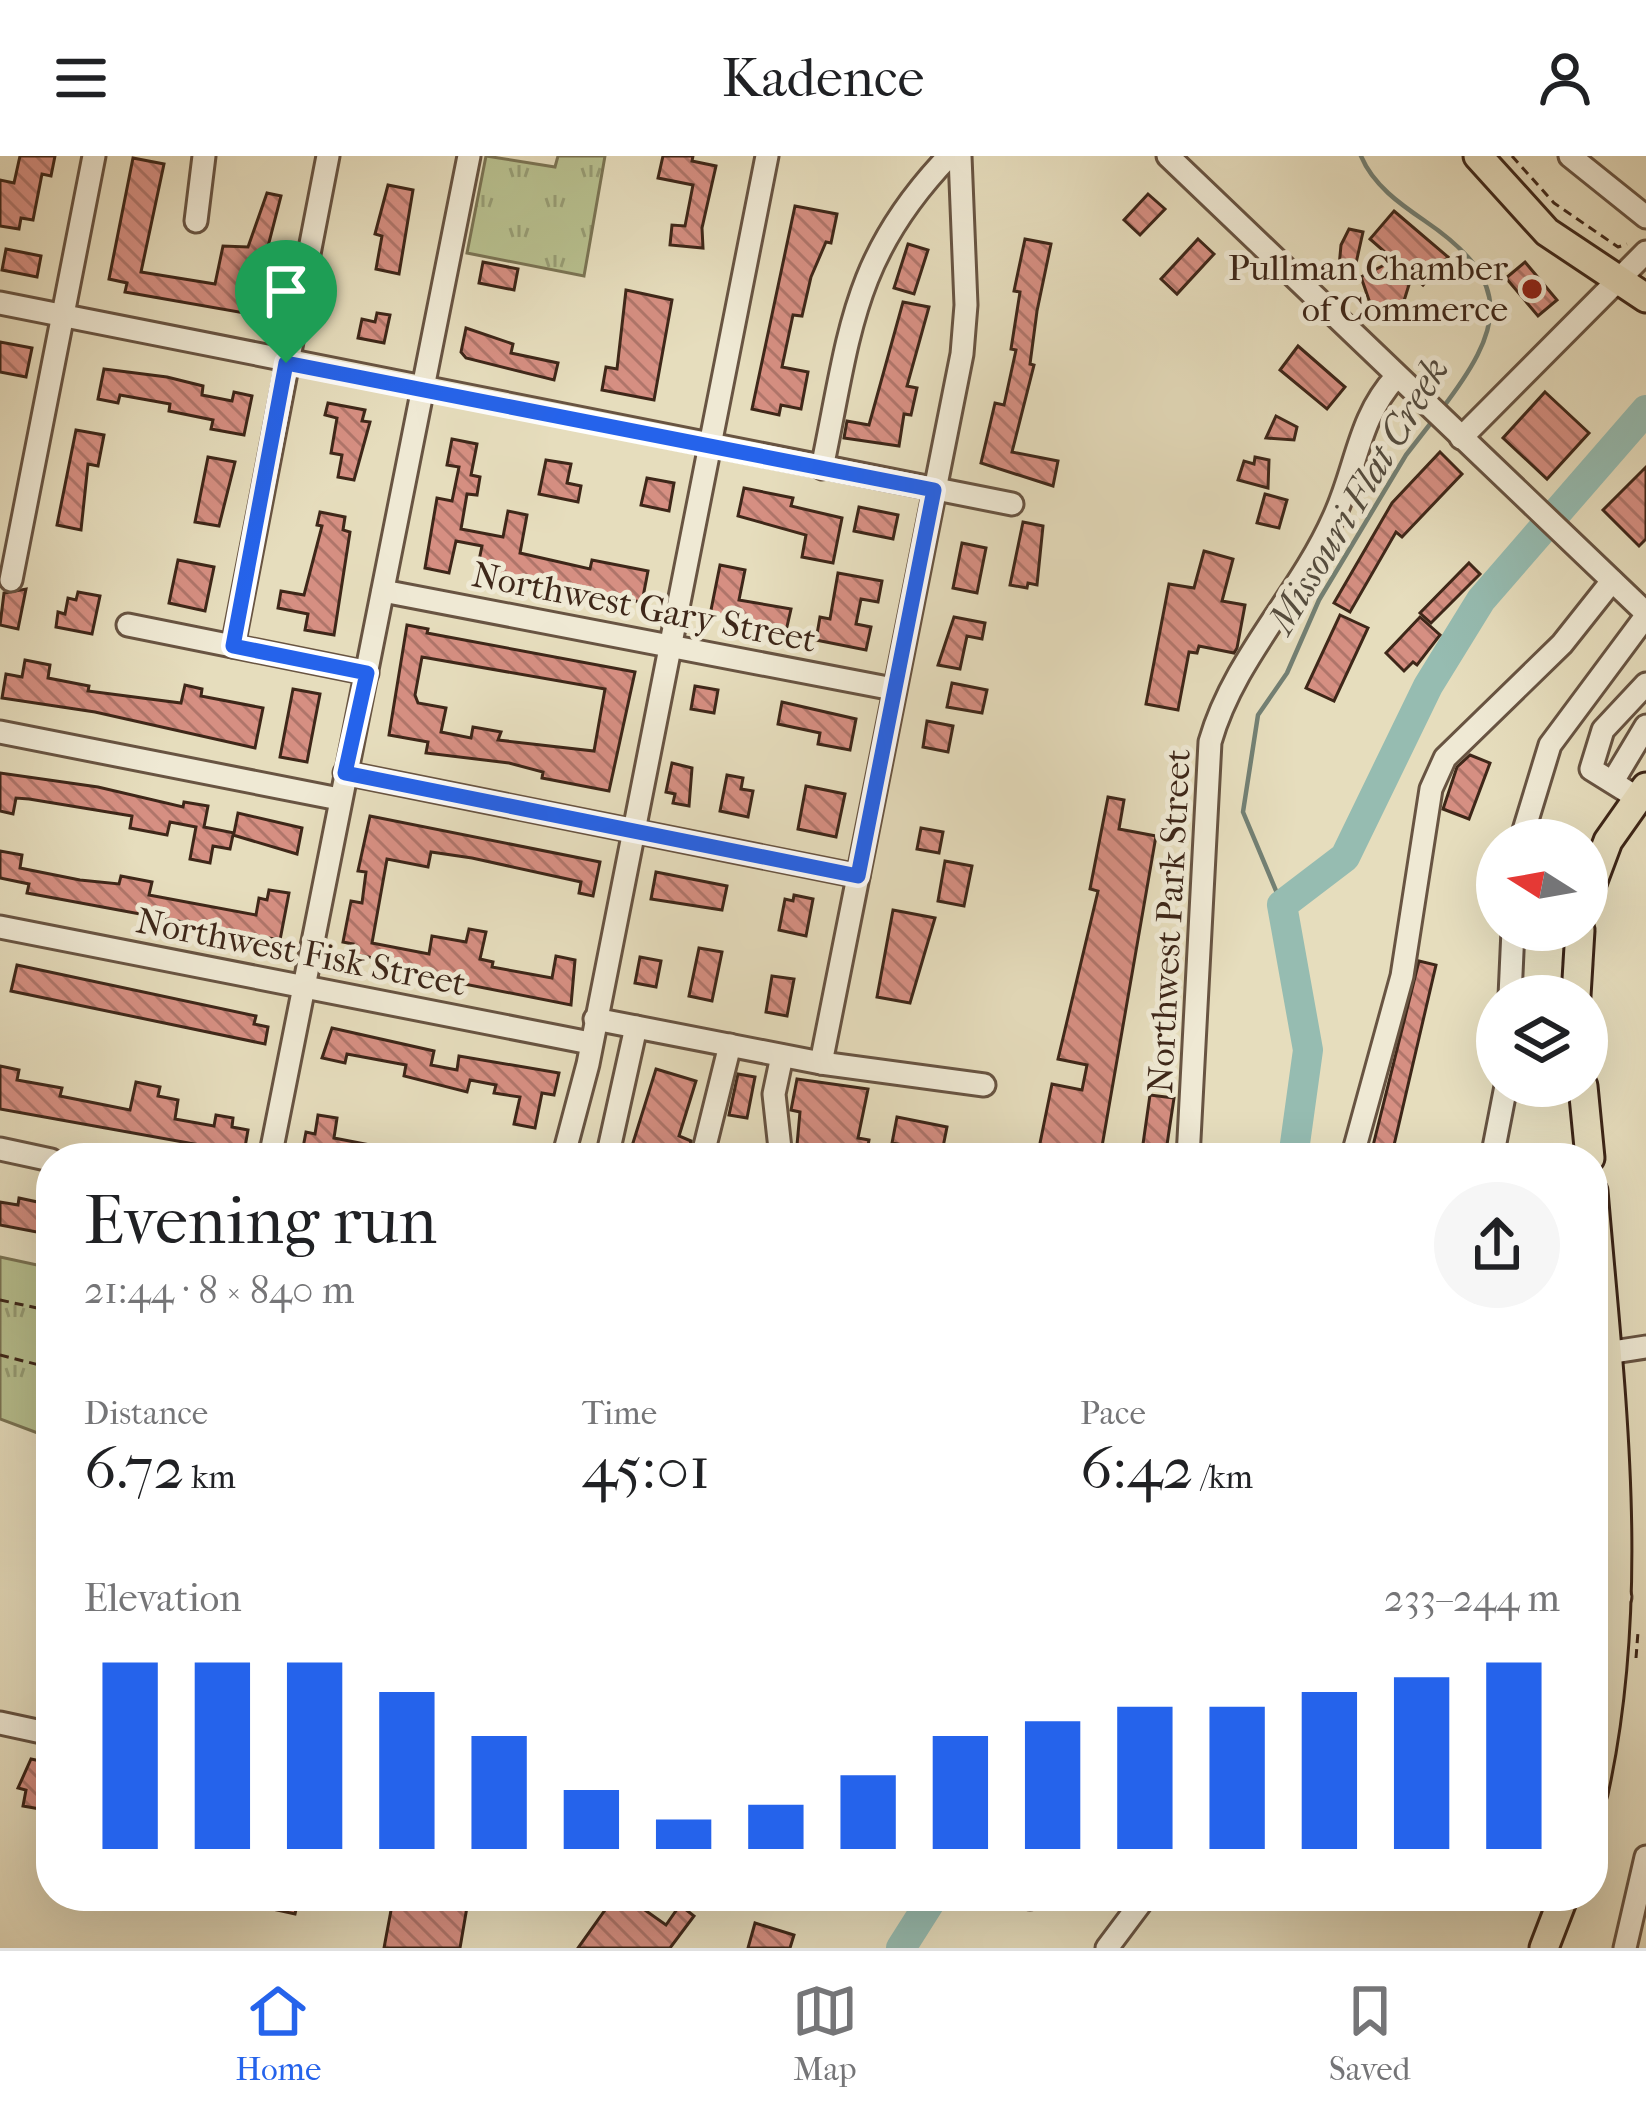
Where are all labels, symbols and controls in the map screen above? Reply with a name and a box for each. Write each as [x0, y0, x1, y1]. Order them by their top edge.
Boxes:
icon: menu [48, 45, 114, 111]
icon: person [1532, 45, 1598, 111]
text: Kadence [722, 47, 924, 110]
pin [235, 240, 337, 363]
place label: Pullman Chamber of Commerce [1228, 247, 1509, 330]
icon: arrive [253, 258, 319, 324]
marker: Pullman Chamber of Commerce [1519, 276, 1545, 302]
water label: Missouri Flat Creek [1256, 349, 1458, 644]
street label: Northwest Gary Street [468, 553, 820, 661]
street label: Northwest Park Street [1139, 748, 1199, 1094]
north arrow [1476, 819, 1608, 951]
map controls [1476, 819, 1608, 1107]
street label: Northwest Fisk Street [133, 899, 469, 1005]
button: layers [1476, 975, 1608, 1107]
button: share [1434, 1182, 1560, 1308]
text: Evening run [84, 1183, 437, 1260]
text: 21:44 · 8 × 840 m [84, 1267, 354, 1313]
text: Distance [84, 1394, 208, 1433]
text: Time [582, 1394, 657, 1433]
text: Pace [1080, 1394, 1146, 1433]
text: 6.72 [84, 1433, 184, 1504]
text: 45:01 [582, 1433, 711, 1504]
text: 6:42 [1080, 1433, 1193, 1504]
text: km [184, 1458, 236, 1497]
text: /km [1193, 1458, 1253, 1497]
text: Elevation [84, 1575, 242, 1621]
text: 233–244 m [1384, 1575, 1560, 1621]
tab: Home [235, 1978, 321, 2089]
tab: Map [792, 1978, 858, 2089]
tab: Saved [1329, 1978, 1411, 2089]

